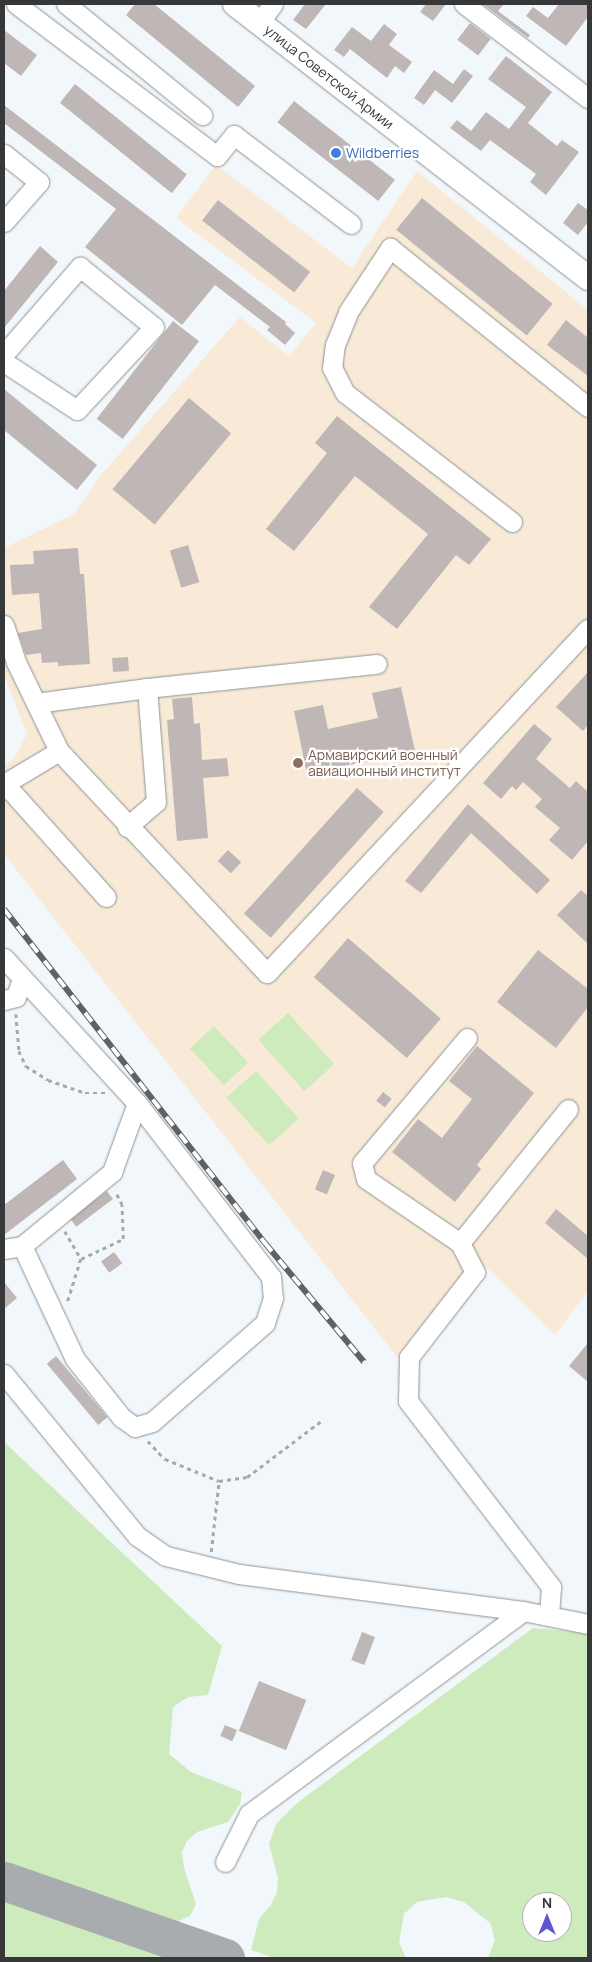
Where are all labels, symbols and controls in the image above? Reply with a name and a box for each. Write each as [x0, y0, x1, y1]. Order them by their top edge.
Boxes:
street label: улица Советской Армии [261, 21, 397, 133]
place label: Wildberries [346, 145, 419, 161]
marker: Wildberries [330, 147, 342, 159]
place label: Армавирский военный авиационный институт [308, 747, 461, 780]
marker: Армавирский военный авиационный институт [292, 757, 304, 769]
north arrow [522, 1892, 572, 1942]
text: N [542, 1893, 552, 1912]

